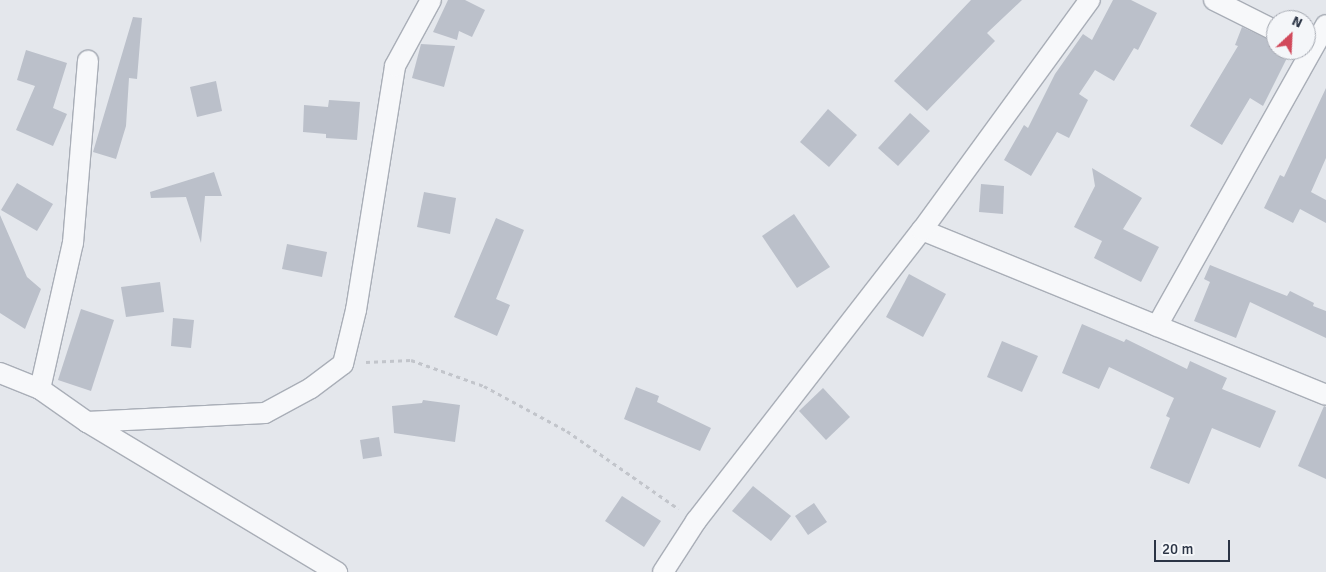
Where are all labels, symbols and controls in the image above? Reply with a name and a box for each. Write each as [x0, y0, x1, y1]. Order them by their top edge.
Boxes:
north arrow [1266, 10, 1316, 60]
text: N [1289, 12, 1305, 32]
scale bar [1156, 530, 1232, 562]
text: 20 m [1162, 540, 1193, 558]

